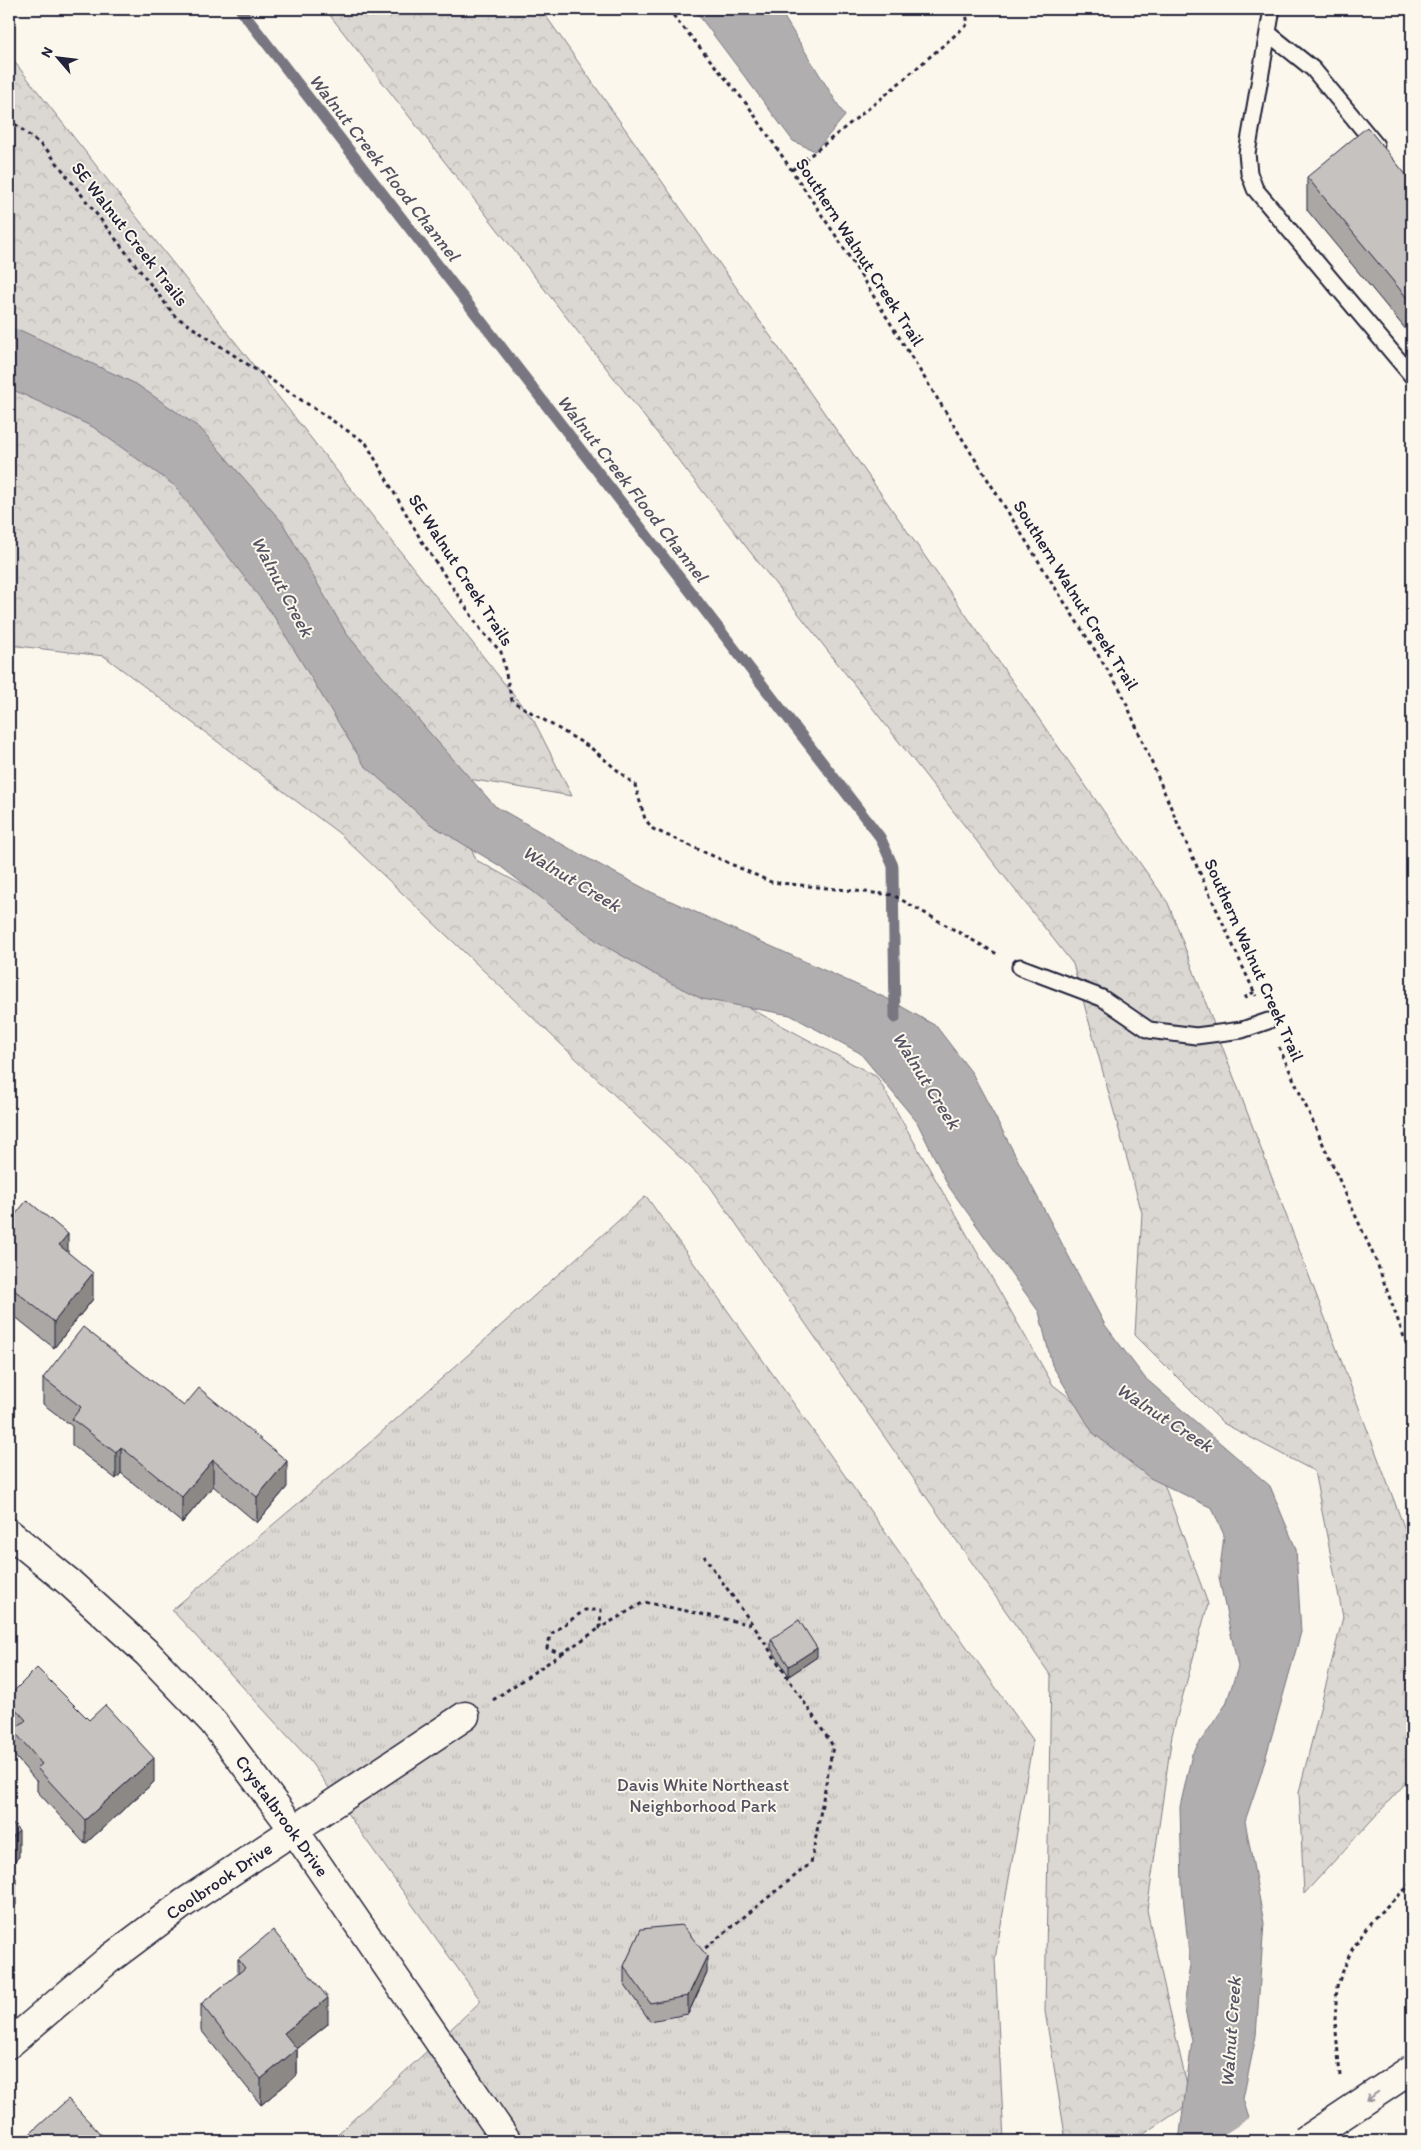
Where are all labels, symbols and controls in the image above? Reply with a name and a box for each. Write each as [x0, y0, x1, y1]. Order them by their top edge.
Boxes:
north arrow [32, 32, 82, 82]
text: N [37, 44, 57, 60]
water label: Walnut Creek Flood Channel [304, 69, 466, 267]
street label: Southern Walnut Creek Trail [791, 154, 929, 350]
street label: SE Walnut Creek Trails [67, 157, 193, 311]
water label: Walnut Creek Flood Channel [552, 390, 714, 588]
street label: SE Walnut Creek Trails [404, 490, 518, 650]
street label: Southern Walnut Creek Trail [1008, 496, 1144, 694]
water label: Walnut Creek [247, 532, 319, 641]
water label: Walnut Creek [519, 840, 626, 917]
street label: Southern Walnut Creek Trail [1199, 855, 1309, 1065]
water label: Walnut Creek [888, 1027, 966, 1134]
water label: Walnut Creek [1112, 1378, 1218, 1458]
street label: Crystalbrook Drive [230, 1751, 334, 1881]
park label: Davis White Northeast Neighborhood Park [617, 1774, 789, 1817]
street label: Coolbrook Drive [162, 1837, 276, 1925]
water label: Walnut Creek [1215, 1975, 1246, 2088]
one-way arrow [1365, 2092, 1379, 2102]

